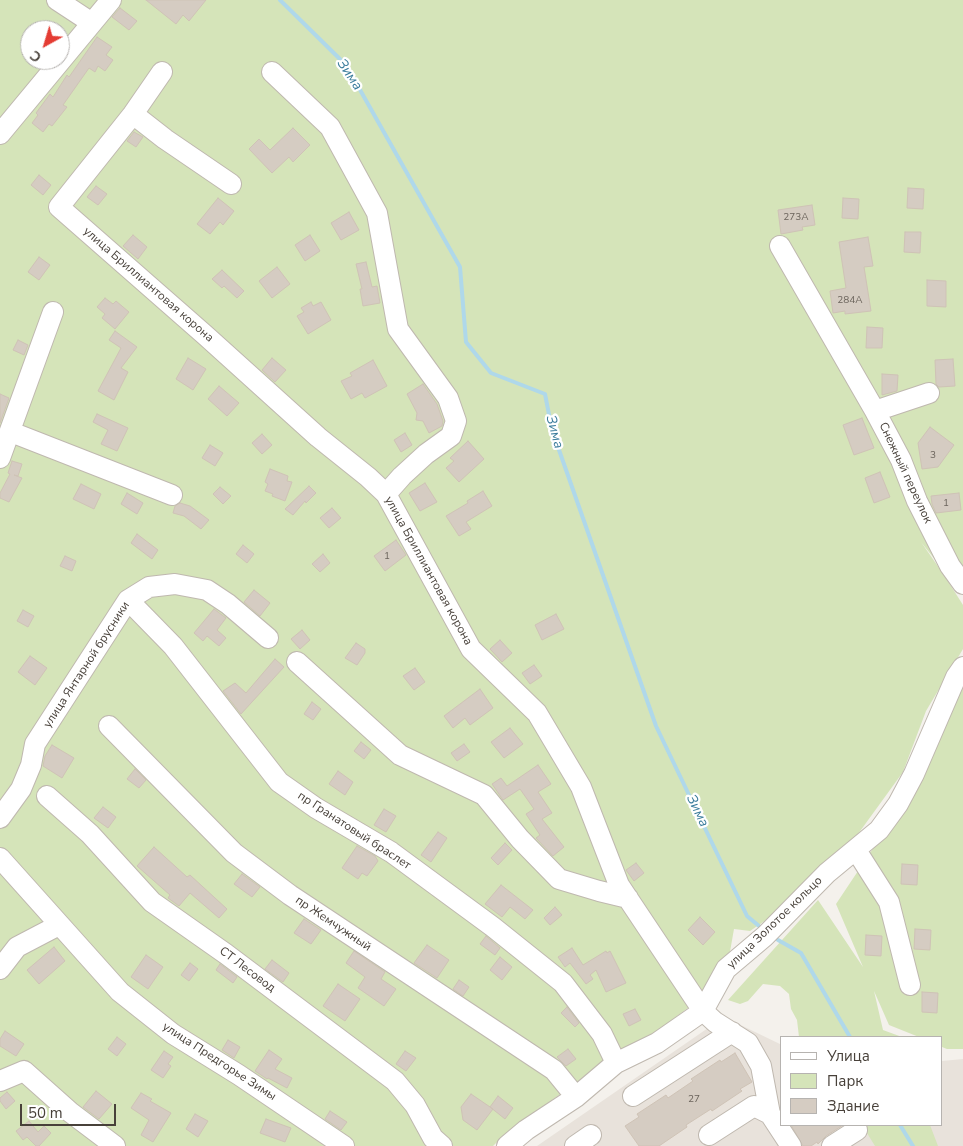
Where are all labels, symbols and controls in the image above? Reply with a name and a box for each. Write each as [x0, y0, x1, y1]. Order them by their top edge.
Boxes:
north arrow [20, 20, 70, 70]
text: С [26, 46, 46, 67]
water label: Зима [333, 56, 365, 94]
house number: 273А [783, 212, 809, 224]
street label: улица Бриллиантовая корона [80, 224, 216, 346]
house number: 284А [837, 295, 863, 307]
water label: Зима [541, 413, 567, 451]
street label: Снежный переулок [875, 420, 935, 526]
house number: 3 [930, 450, 936, 462]
street label: улица Бриллиантовая корона [381, 494, 475, 648]
house number: 1 [943, 498, 949, 510]
house number: 1 [384, 551, 390, 563]
street label: улица Янтарной брусники [41, 599, 133, 731]
street label: пр Гранатовый браслет [295, 789, 413, 873]
water label: Зима [682, 792, 712, 830]
street label: улица Золотое кольцо [724, 874, 826, 972]
street label: пр Жемчужный [292, 893, 374, 955]
street label: СТ Лесовод [216, 944, 278, 996]
street label: улица Предгорье Зимы [159, 1020, 279, 1104]
legend [780, 1036, 943, 1126]
text: Улица [827, 1046, 870, 1066]
text: Парк [827, 1071, 863, 1091]
scale bar [22, 1094, 119, 1126]
house number: 27 [688, 1094, 700, 1106]
text: Здание [827, 1096, 879, 1116]
text: 50 m [28, 1103, 63, 1123]

